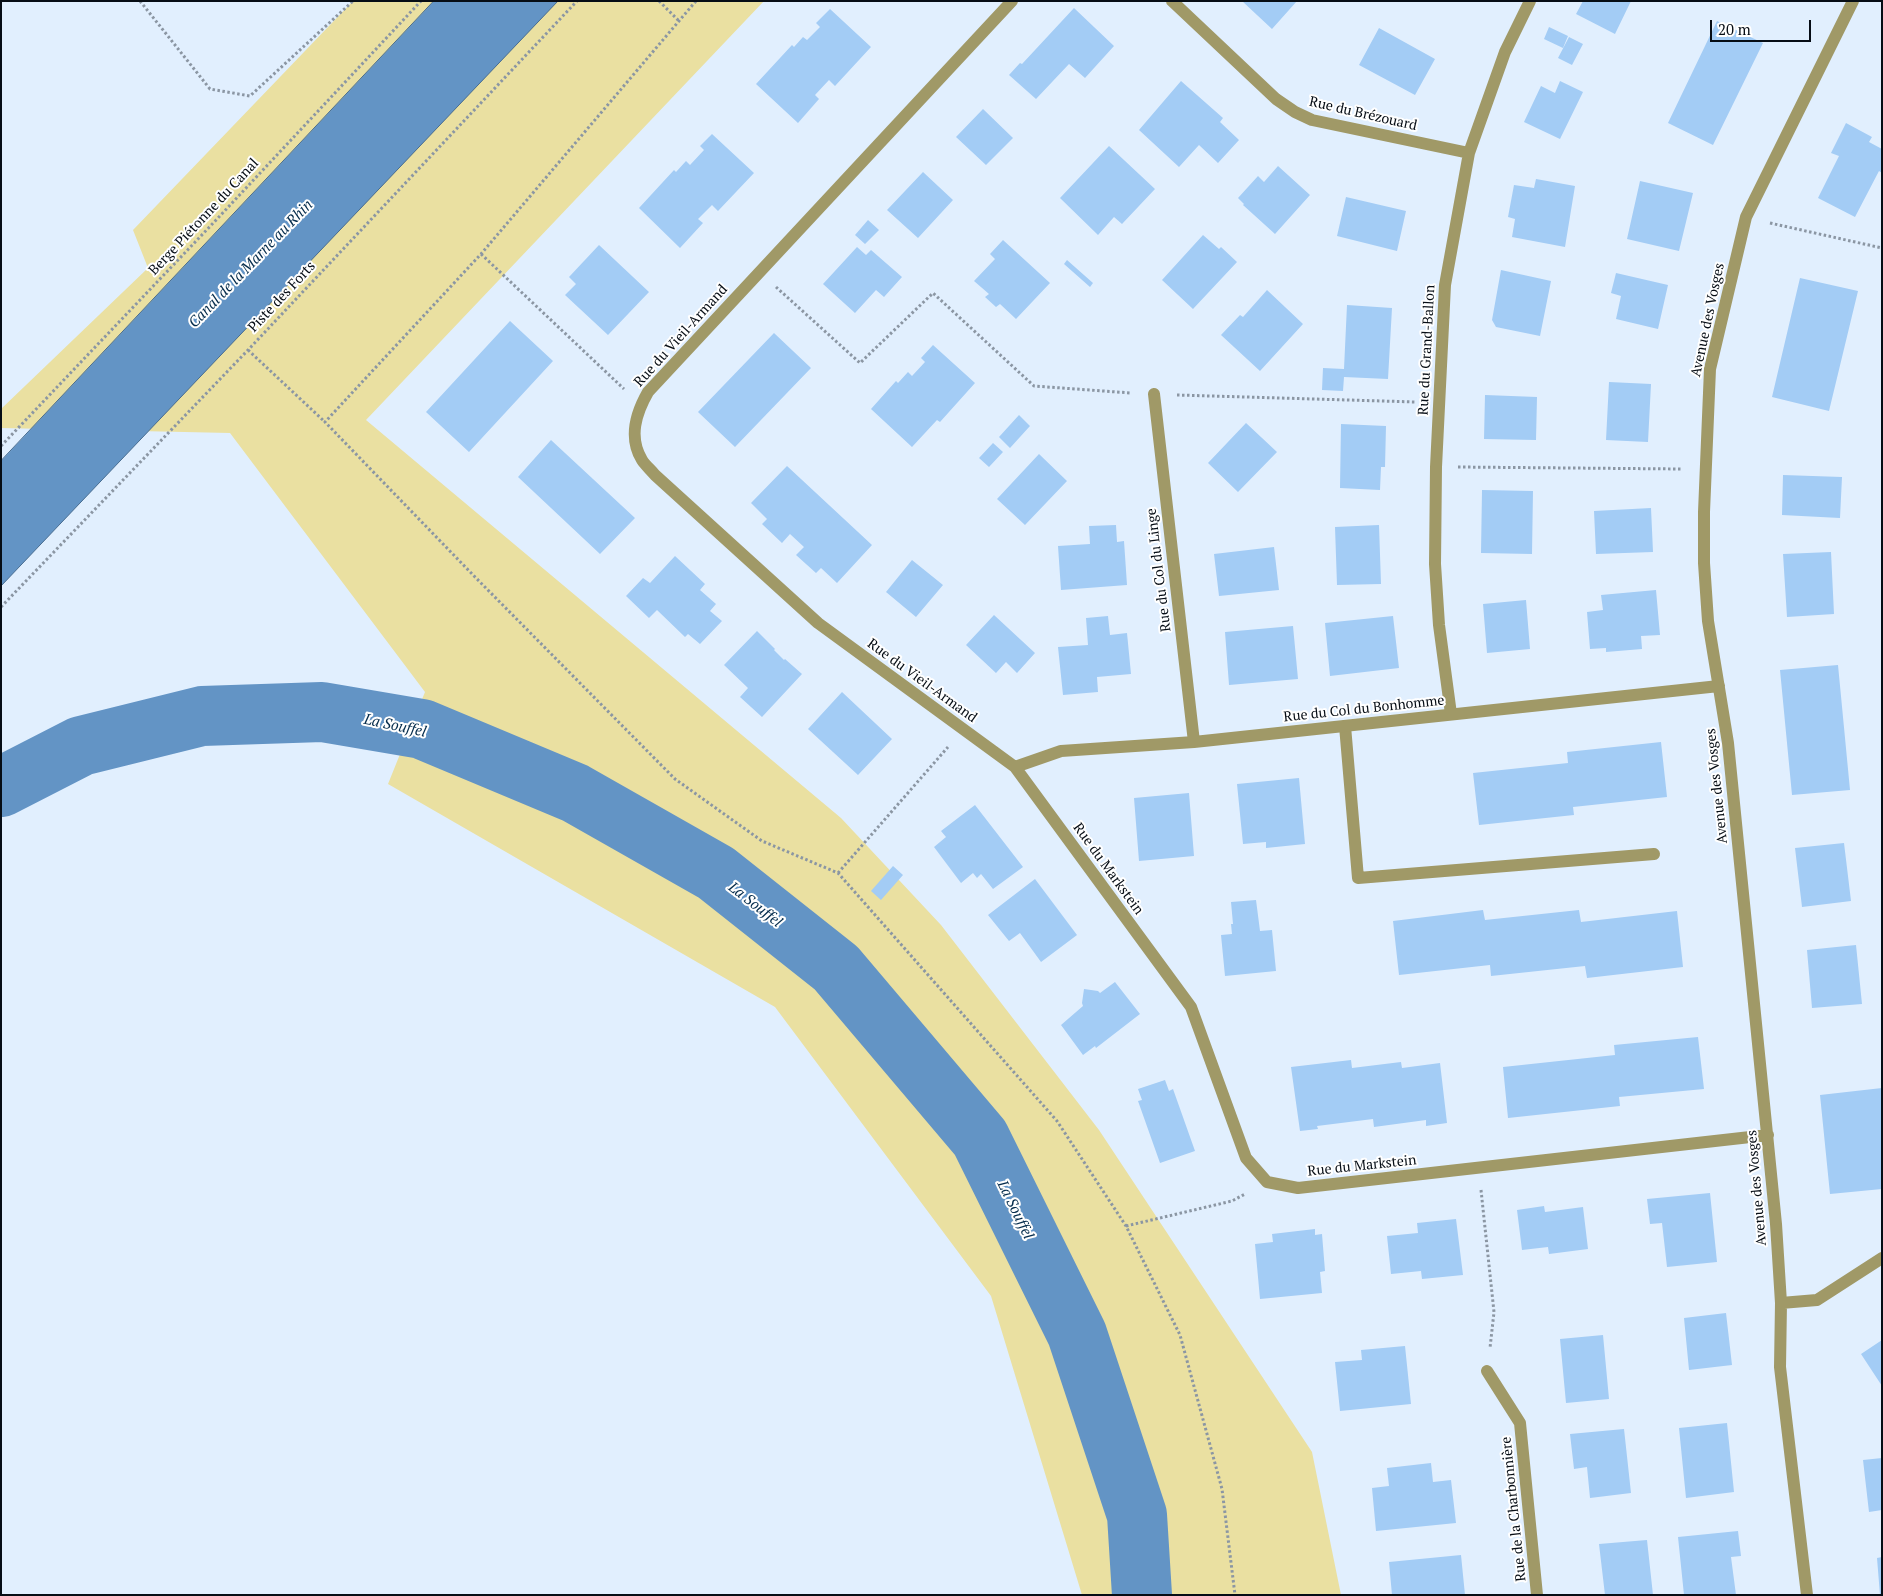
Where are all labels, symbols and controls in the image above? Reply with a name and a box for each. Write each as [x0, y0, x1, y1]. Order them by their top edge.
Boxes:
scale bar [1713, 10, 1814, 42]
text: 20 m [1718, 19, 1751, 39]
street label: Rue du Brézouard [1307, 93, 1419, 135]
street label: Berge Piétonne du Canal [146, 155, 262, 279]
water label: Canal de la Marne au Rhin [185, 196, 317, 332]
street label: Piste des Forts [245, 258, 319, 336]
street label: Avenue des Vosges [1688, 261, 1728, 379]
street label: Rue du Vieil-Armand [631, 282, 731, 390]
street label: Rue du Grand-Ballon [1415, 284, 1439, 416]
street label: Rue du Col du Linge [1143, 507, 1175, 633]
street label: Rue du Vieil-Armand [864, 636, 980, 726]
street label: Rue du Col du Bonhomme [1283, 692, 1445, 726]
water label: La Souffel [362, 711, 428, 741]
street label: Avenue des Vosges [1703, 727, 1731, 845]
street label: Rue du Markstein [1069, 820, 1147, 918]
water label: La Souffel [725, 878, 785, 932]
street label: Avenue des Vosges [1744, 1129, 1770, 1247]
street label: Rue du Markstein [1307, 1152, 1417, 1180]
water label: La Souffel [993, 1178, 1037, 1242]
street label: Rue de la Charbonnière [1498, 1436, 1530, 1582]

